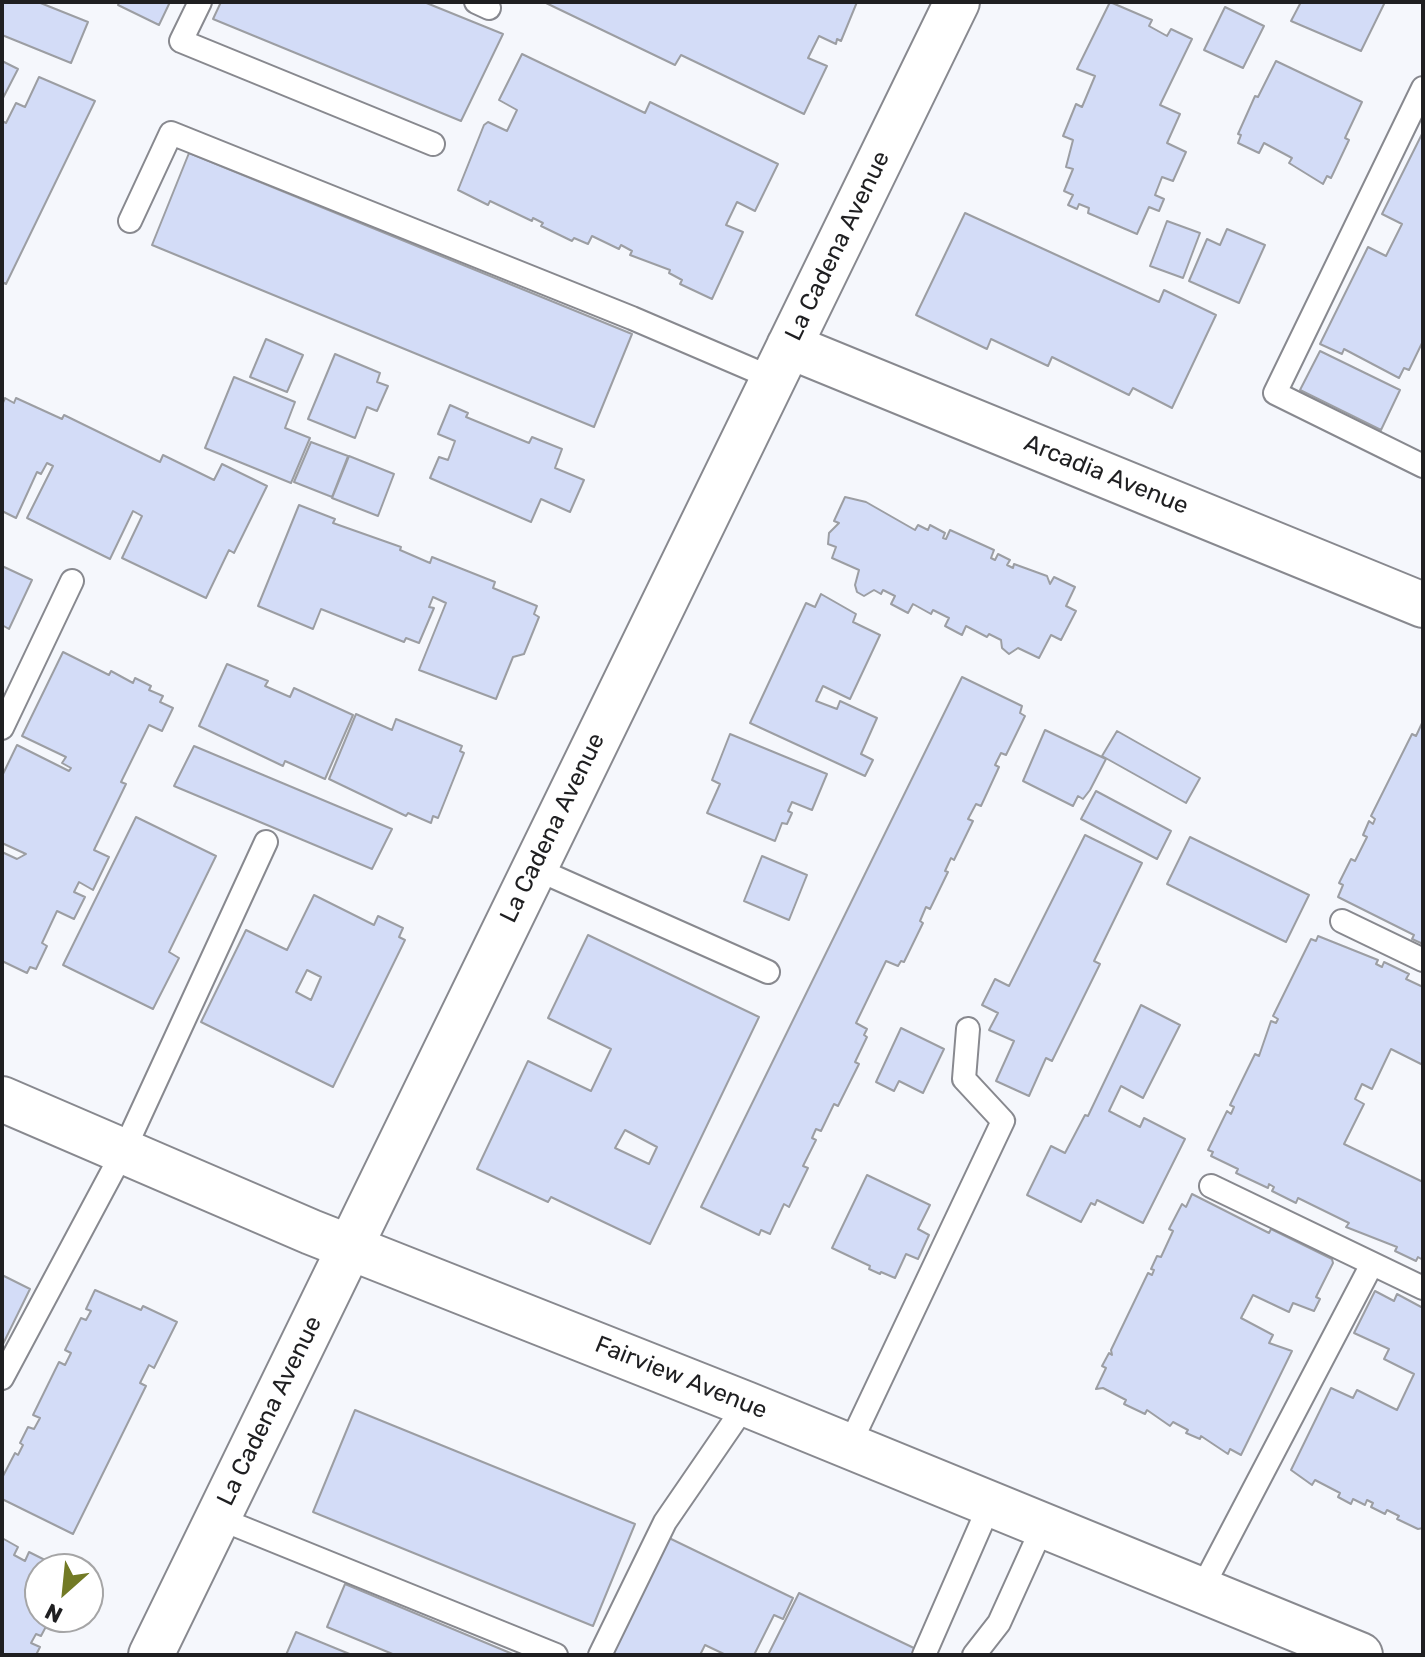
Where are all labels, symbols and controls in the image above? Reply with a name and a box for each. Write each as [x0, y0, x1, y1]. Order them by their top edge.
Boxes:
street label: La Cadena Avenue [780, 147, 896, 345]
street label: Arcadia Avenue [1020, 429, 1192, 521]
street label: La Cadena Avenue [495, 729, 611, 927]
street label: La Cadena Avenue [212, 1312, 328, 1510]
street label: Fairview Avenue [591, 1330, 771, 1426]
north arrow [24, 1553, 104, 1633]
text: N [41, 1597, 67, 1629]

